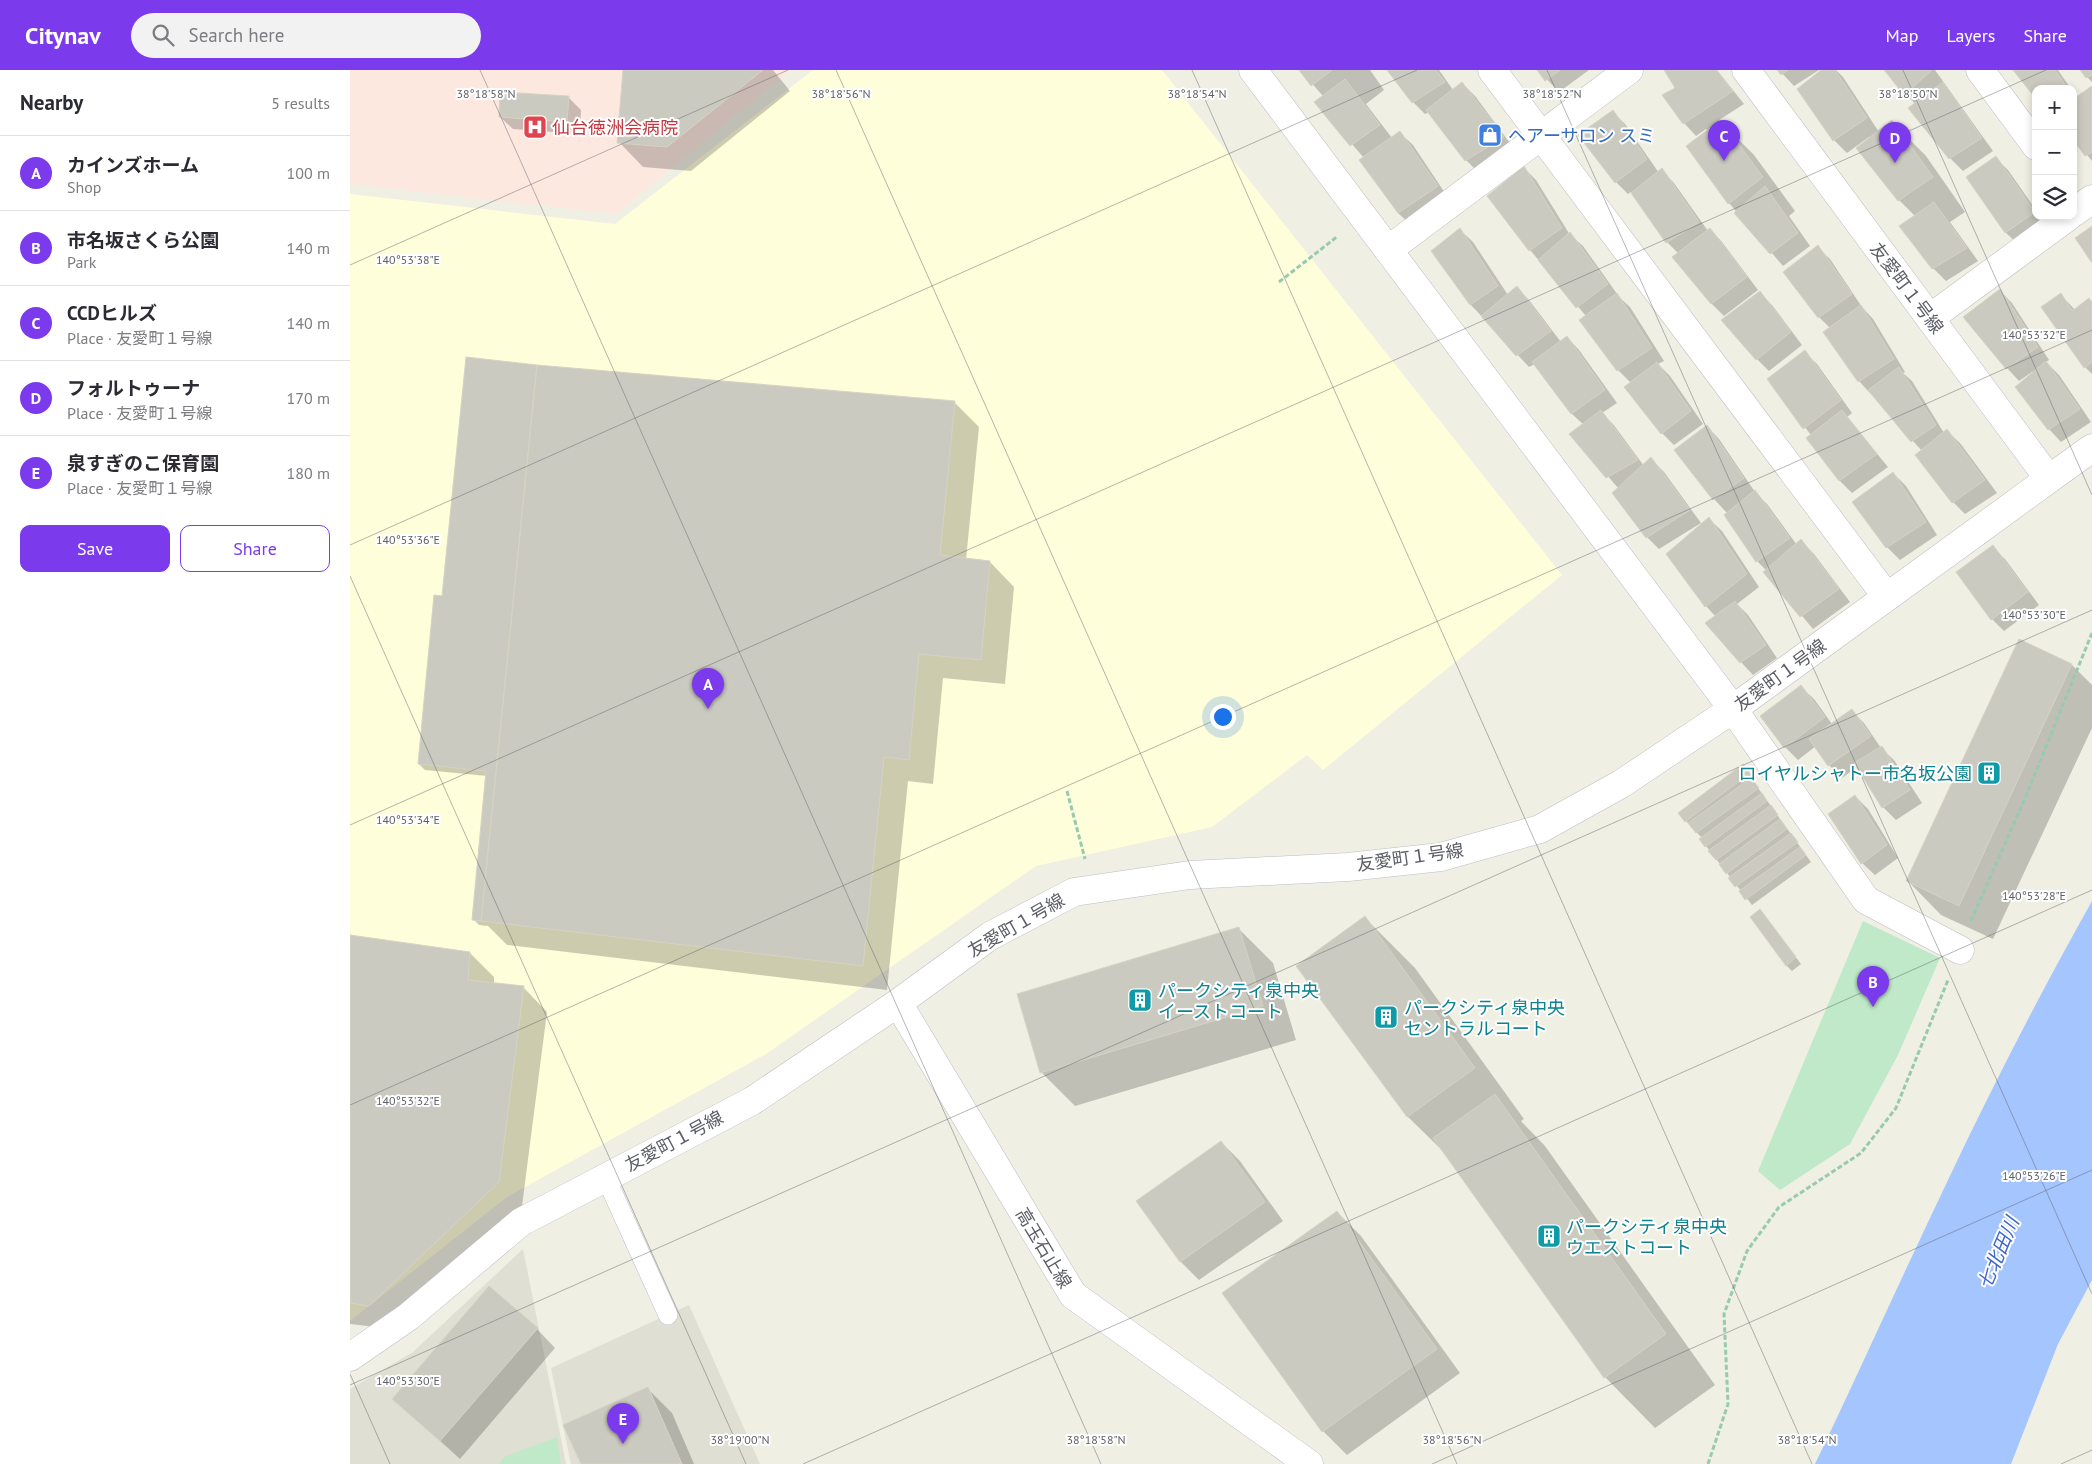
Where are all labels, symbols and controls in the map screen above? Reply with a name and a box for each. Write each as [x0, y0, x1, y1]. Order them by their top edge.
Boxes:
search box [131, 13, 481, 58]
text: Citynav [25, 20, 101, 51]
icon: search [149, 21, 177, 49]
text: Search here [189, 23, 284, 47]
text: Map [1886, 24, 1918, 47]
text: Layers [1946, 24, 1995, 47]
text: Share [2023, 24, 2067, 47]
map controls [2032, 85, 2077, 220]
button: + [2032, 85, 2077, 130]
text: 38°18'58"N [456, 86, 516, 101]
text: 38°18'56"N [811, 86, 871, 101]
text: 38°18'54"N [1167, 86, 1227, 101]
text: 38°18'52"N [1522, 86, 1582, 101]
text: 38°18'50"N [1878, 86, 1938, 101]
text: Nearby [20, 89, 83, 116]
text: 5 results [271, 93, 330, 113]
hospital icon: 仙台徳洲会病院 [522, 114, 548, 140]
place label: 仙台徳洲会病院 [552, 116, 678, 139]
pin: C [1708, 120, 1740, 161]
shop icon: ヘアーサロン スミ [1477, 122, 1503, 148]
pin: D [1879, 122, 1911, 163]
place label: ヘアーサロン スミ [1508, 124, 1655, 147]
button: − [2032, 130, 2077, 175]
text: カインズホーム [67, 153, 199, 177]
text: A [31, 163, 41, 183]
text: 100 m [287, 163, 330, 183]
button: layers [2032, 175, 2077, 220]
text: Shop [67, 177, 101, 197]
text: 市名坂さくら公園 [67, 228, 219, 252]
text: B [31, 238, 41, 258]
text: 140 m [287, 238, 330, 258]
street label: 友愛町１号線 [1865, 238, 1949, 338]
text: Park [67, 252, 96, 272]
text: 140°53'38"E [376, 252, 440, 267]
text: CCDヒルズ [67, 301, 157, 325]
text: C [32, 313, 40, 333]
text: 140 m [287, 313, 330, 333]
text: 140°53'32"E [2002, 327, 2066, 342]
text: Place · 友愛町１号線 [67, 328, 212, 348]
text: フォルトゥーナ [67, 376, 200, 400]
text: D [31, 388, 41, 408]
text: 170 m [287, 388, 330, 408]
text: Place · 友愛町１号線 [67, 403, 212, 423]
text: 泉すぎのこ保育園 [67, 451, 219, 475]
text: E [32, 463, 40, 483]
text: 180 m [287, 463, 330, 483]
text: Place · 友愛町１号線 [67, 478, 212, 498]
button: Save [20, 525, 170, 572]
button: Share [180, 525, 330, 572]
text: 140°53'36"E [376, 532, 440, 547]
text: 140°53'30"E [2002, 607, 2066, 622]
street label: 友愛町１号線 [1730, 634, 1830, 716]
pin: A [692, 668, 724, 709]
your location [1210, 704, 1236, 730]
building icon: ロイヤルシャトー市名坂公園 [1976, 760, 2002, 786]
place label: ロイヤルシャトー市名坂公園 [1739, 762, 1972, 785]
text: 140°53'34"E [376, 812, 440, 827]
street label: 友愛町１号線 [1355, 838, 1465, 876]
street label: 友愛町１号線 [963, 888, 1069, 962]
text: 140°53'28"E [2002, 888, 2066, 903]
pin: B [1857, 966, 1889, 1007]
place label: パークシティ泉中央 イーストコート [1158, 979, 1319, 1023]
building icon: パークシティ泉中央 イーストコート [1127, 987, 1153, 1013]
place label: パークシティ泉中央 セントラルコート [1404, 996, 1565, 1040]
building icon: パークシティ泉中央 セントラルコート [1373, 1004, 1399, 1030]
text: 140°53'32"E [376, 1093, 440, 1108]
street label: 友愛町１号線 [621, 1105, 727, 1177]
text: 140°53'26"E [2002, 1168, 2066, 1183]
street label: 高玉石止線 [1011, 1204, 1077, 1292]
water label: 七北田川 [1972, 1211, 2025, 1293]
place label: パークシティ泉中央 ウエストコート [1566, 1215, 1727, 1259]
building icon: パークシティ泉中央 ウエストコート [1536, 1223, 1562, 1249]
text: 140°53'30"E [376, 1373, 440, 1388]
pin: E [607, 1403, 639, 1444]
text: 38°19'00"N [710, 1432, 770, 1447]
text: 38°18'58"N [1066, 1432, 1126, 1447]
text: 38°18'56"N [1422, 1432, 1482, 1447]
text: 38°18'54"N [1777, 1432, 1837, 1447]

